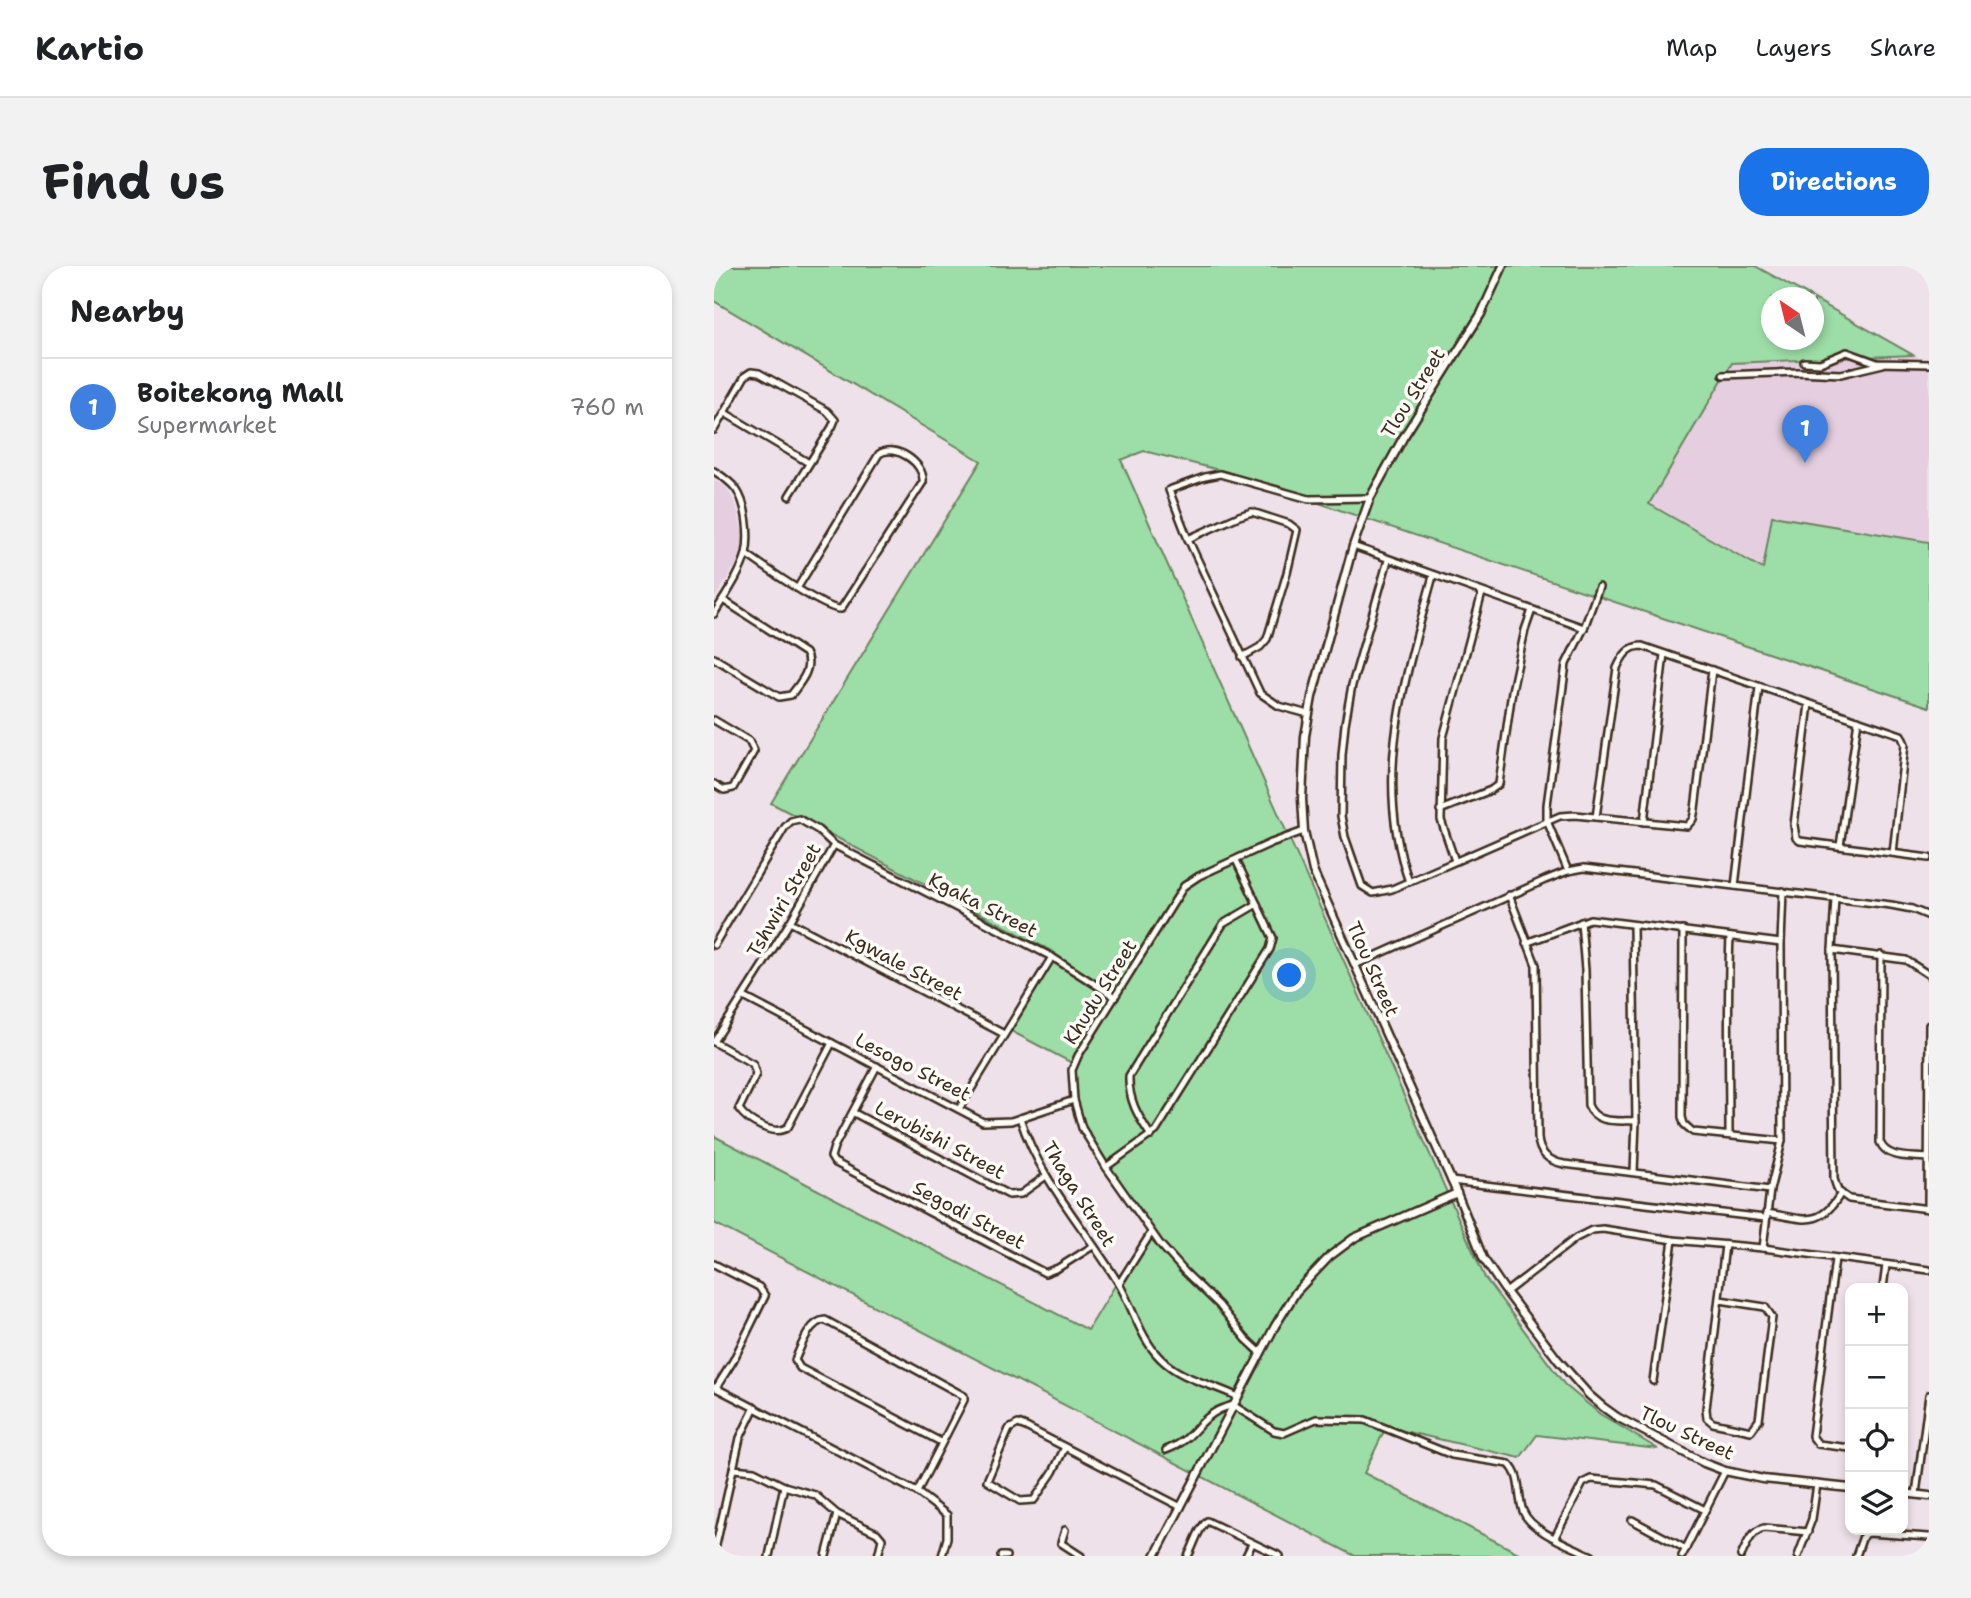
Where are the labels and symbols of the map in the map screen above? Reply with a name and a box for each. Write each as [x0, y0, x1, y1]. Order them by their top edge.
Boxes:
north arrow [1761, 287, 1824, 350]
street label: Tlou Street [1376, 343, 1450, 443]
pin: 1 [1782, 405, 1828, 463]
street label: Tshwiri Street [741, 839, 827, 961]
street label: Kgaka Street [924, 867, 1042, 943]
street label: Tlou Street [1341, 918, 1405, 1020]
street label: Kgwale Street [841, 924, 967, 1006]
street label: Khudu Street [1058, 935, 1142, 1049]
your location [1272, 958, 1306, 992]
street label: Lesogo Street [851, 1027, 975, 1107]
street label: Lerubishi Street [870, 1095, 1010, 1185]
street label: Thaga Street [1037, 1137, 1121, 1251]
street label: Segodi Street [909, 1175, 1029, 1255]
street label: Tlou Street [1636, 1400, 1738, 1466]

